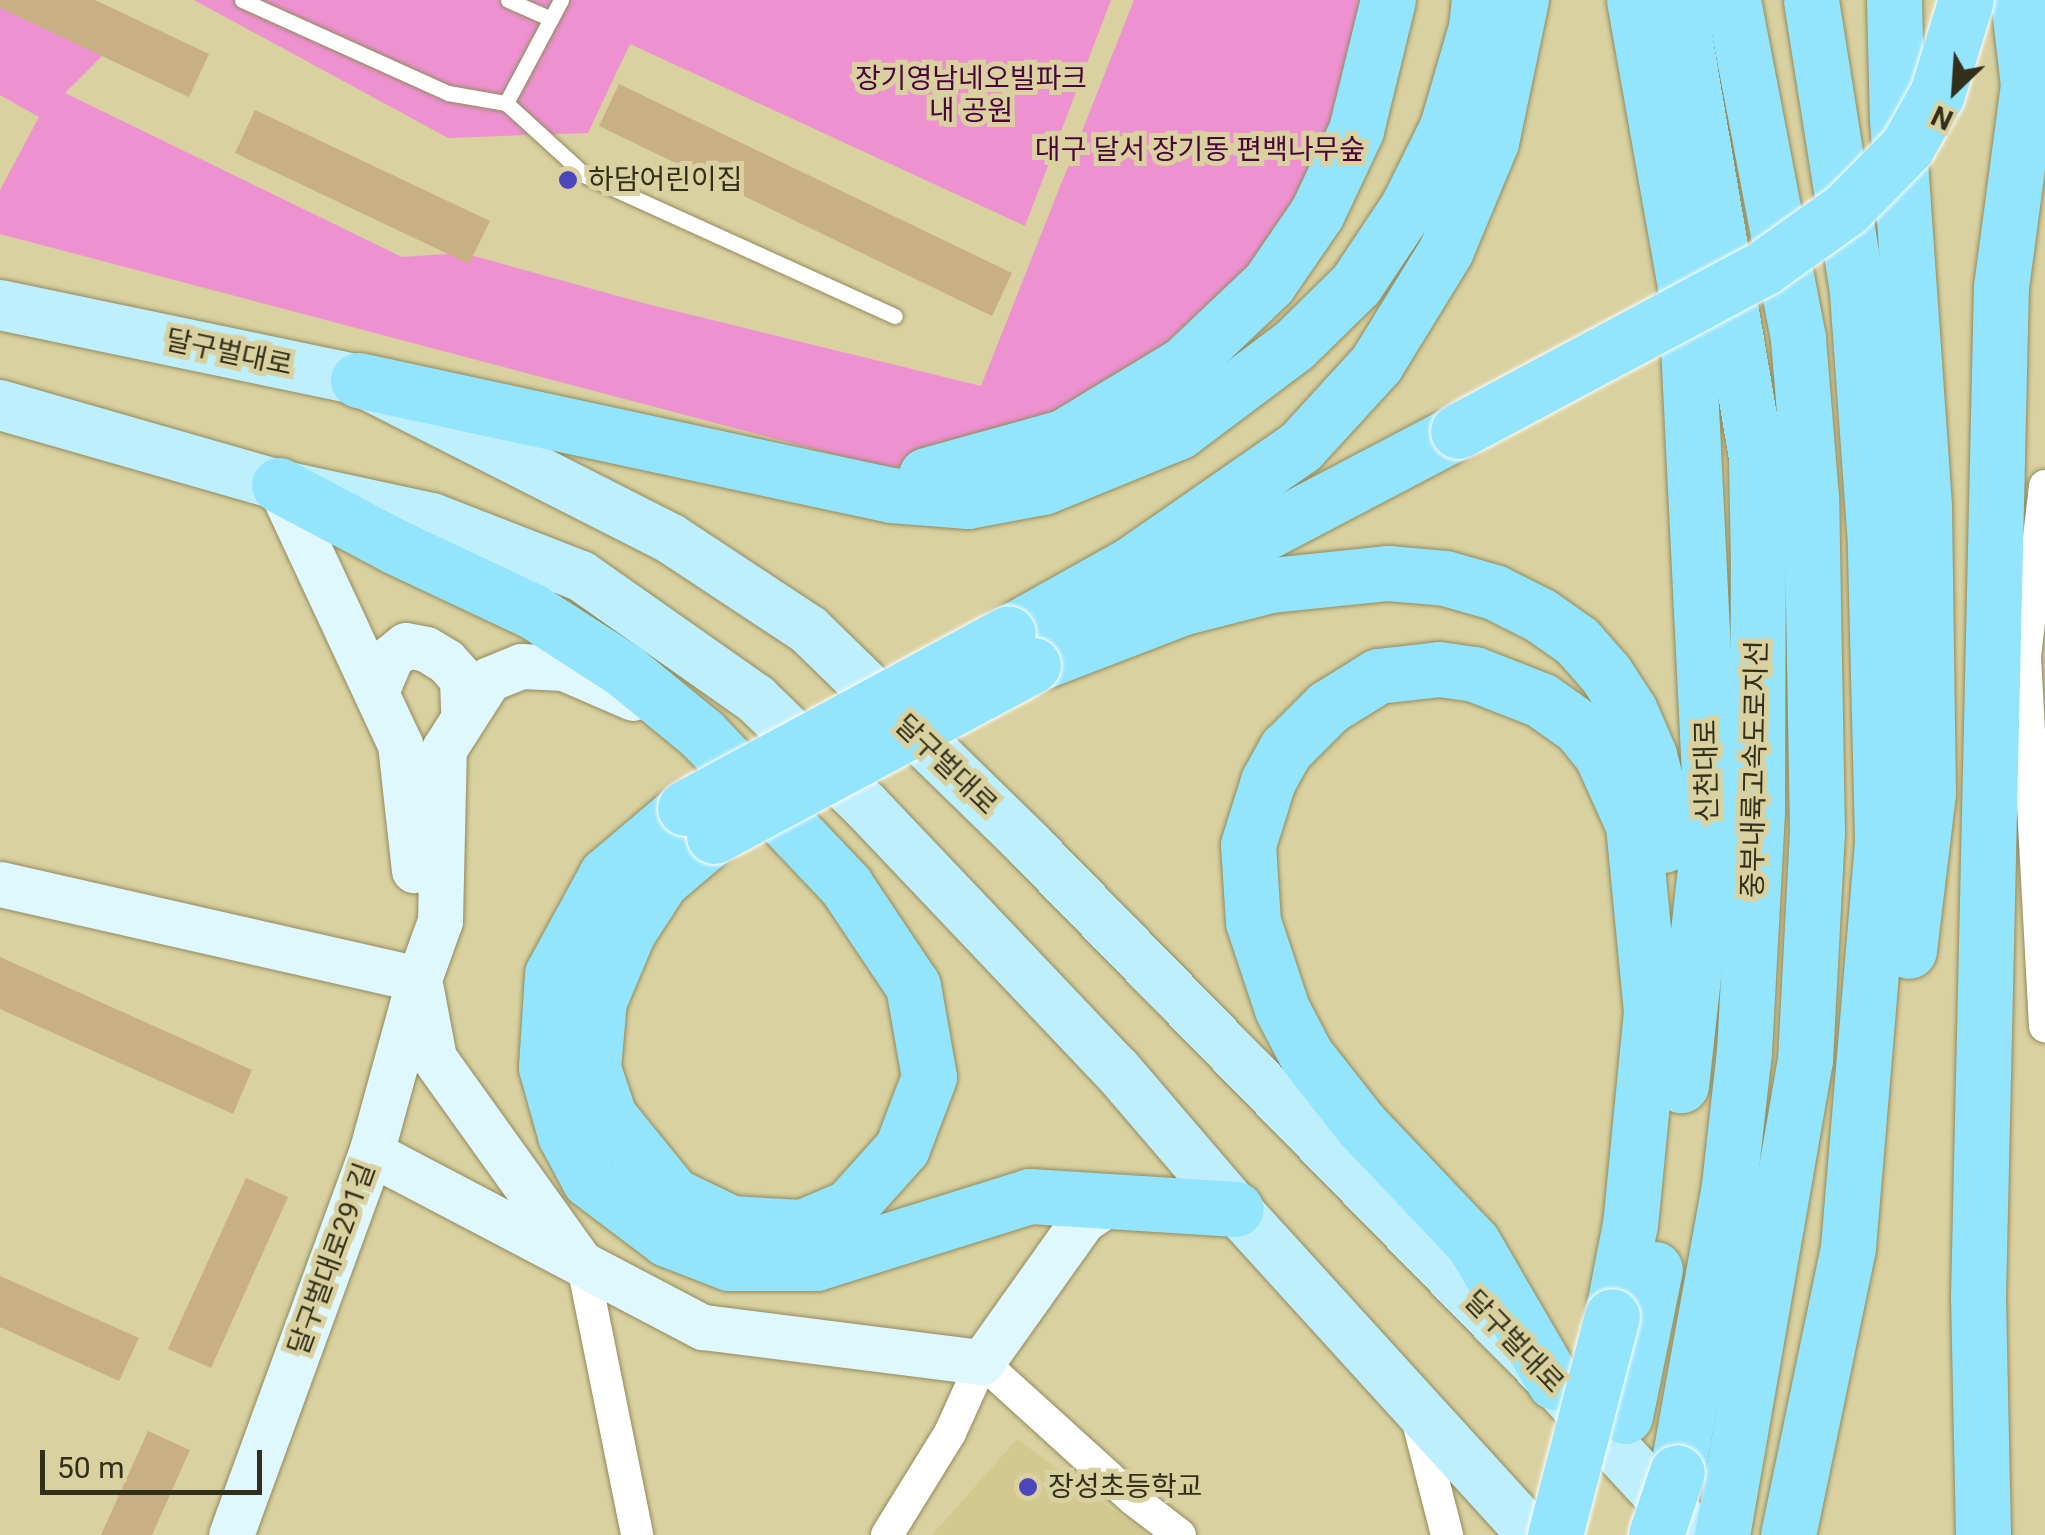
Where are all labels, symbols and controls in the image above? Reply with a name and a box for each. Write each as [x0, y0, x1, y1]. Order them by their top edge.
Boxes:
north arrow [1905, 40, 2005, 140]
park label: 장기영남네오빌파크 내 공원 [855, 62, 1087, 128]
text: N [1926, 99, 1958, 137]
park label: 대구 달서 장기동 편백나무숲 [1035, 133, 1365, 167]
place label: 하담어린이집 [588, 163, 743, 197]
marker: 하담어린이집 [557, 169, 579, 191]
street label: 달구벌대로 [163, 323, 295, 383]
street label: 중부내륙고속도로지선 [1736, 640, 1774, 898]
street label: 달구벌대로 [888, 708, 1004, 822]
street label: 신천대로 [1689, 719, 1725, 823]
street label: 달구벌대로291길 [282, 1158, 382, 1360]
street label: 달구벌대로 [1457, 1284, 1571, 1400]
scale bar [45, 1430, 268, 1492]
text: 50 m [57, 1450, 124, 1485]
place label: 장성초등학교 [1048, 1470, 1203, 1504]
marker: 장성초등학교 [1017, 1476, 1039, 1498]

